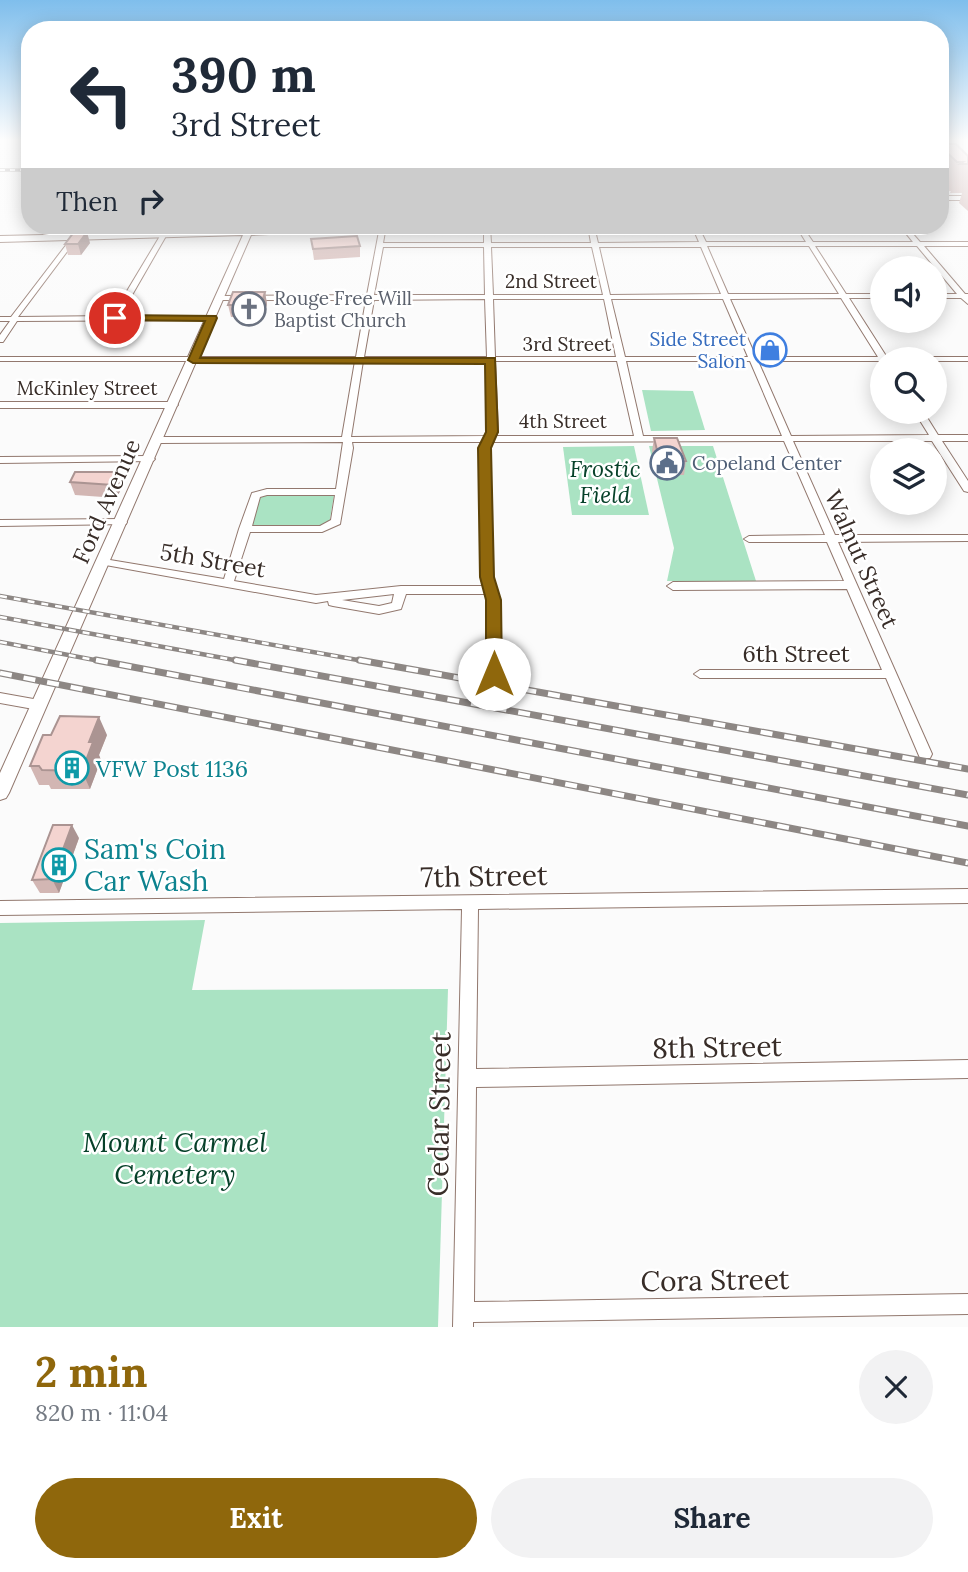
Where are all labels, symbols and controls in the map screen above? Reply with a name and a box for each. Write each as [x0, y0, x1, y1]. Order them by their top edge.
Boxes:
text: 390 m [171, 43, 316, 105]
icon: left [56, 49, 147, 140]
text: 3rd Street [171, 104, 321, 145]
icon: right [132, 182, 170, 220]
text: Then [56, 185, 118, 218]
map controls [870, 256, 947, 515]
button: sound [870, 256, 947, 333]
street label: 2nd Street [505, 269, 598, 293]
place label: Rouge Free Will Baptist Church [274, 286, 412, 332]
pin [85, 288, 145, 348]
church icon: Rouge Free Will Baptist Church [230, 290, 268, 328]
icon: arrive [96, 299, 134, 337]
place label: Side Street Salon [649, 327, 747, 373]
shop icon: Side Street Salon [751, 331, 789, 369]
street label: 3rd Street [523, 332, 612, 356]
button: search [870, 347, 947, 424]
street label: McKinley Street [16, 376, 158, 400]
street label: 4th Street [519, 409, 608, 433]
street label: Ford Avenue [66, 434, 146, 568]
button: layers [870, 438, 947, 515]
public building icon: Copeland Center [648, 444, 686, 482]
place label: Copeland Center [692, 451, 842, 475]
park label: Frostic Field [569, 454, 641, 509]
street label: Walnut Street [819, 486, 905, 633]
street label: 5th Street [158, 536, 268, 584]
position arrow [457, 637, 531, 711]
street label: 6th Street [742, 639, 850, 668]
building icon: VFW Post 1136 [53, 749, 91, 787]
place label: VFW Post 1136 [95, 754, 248, 783]
place label: Sam's Coin Car Wash [84, 831, 226, 899]
building icon: Sam's Coin Car Wash [40, 846, 78, 884]
street label: 7th Street [420, 857, 548, 895]
street label: 8th Street [652, 1028, 783, 1066]
street label: Cedar Street [420, 1031, 458, 1197]
park label: Mount Carmel Cemetery [83, 1124, 267, 1192]
street label: Cora Street [640, 1261, 790, 1299]
text: 2 min [35, 1345, 148, 1399]
button: close [859, 1350, 933, 1424]
text: 820 m · 11:04 [35, 1398, 168, 1427]
button: Exit [35, 1478, 477, 1558]
button: Share [491, 1478, 933, 1558]

